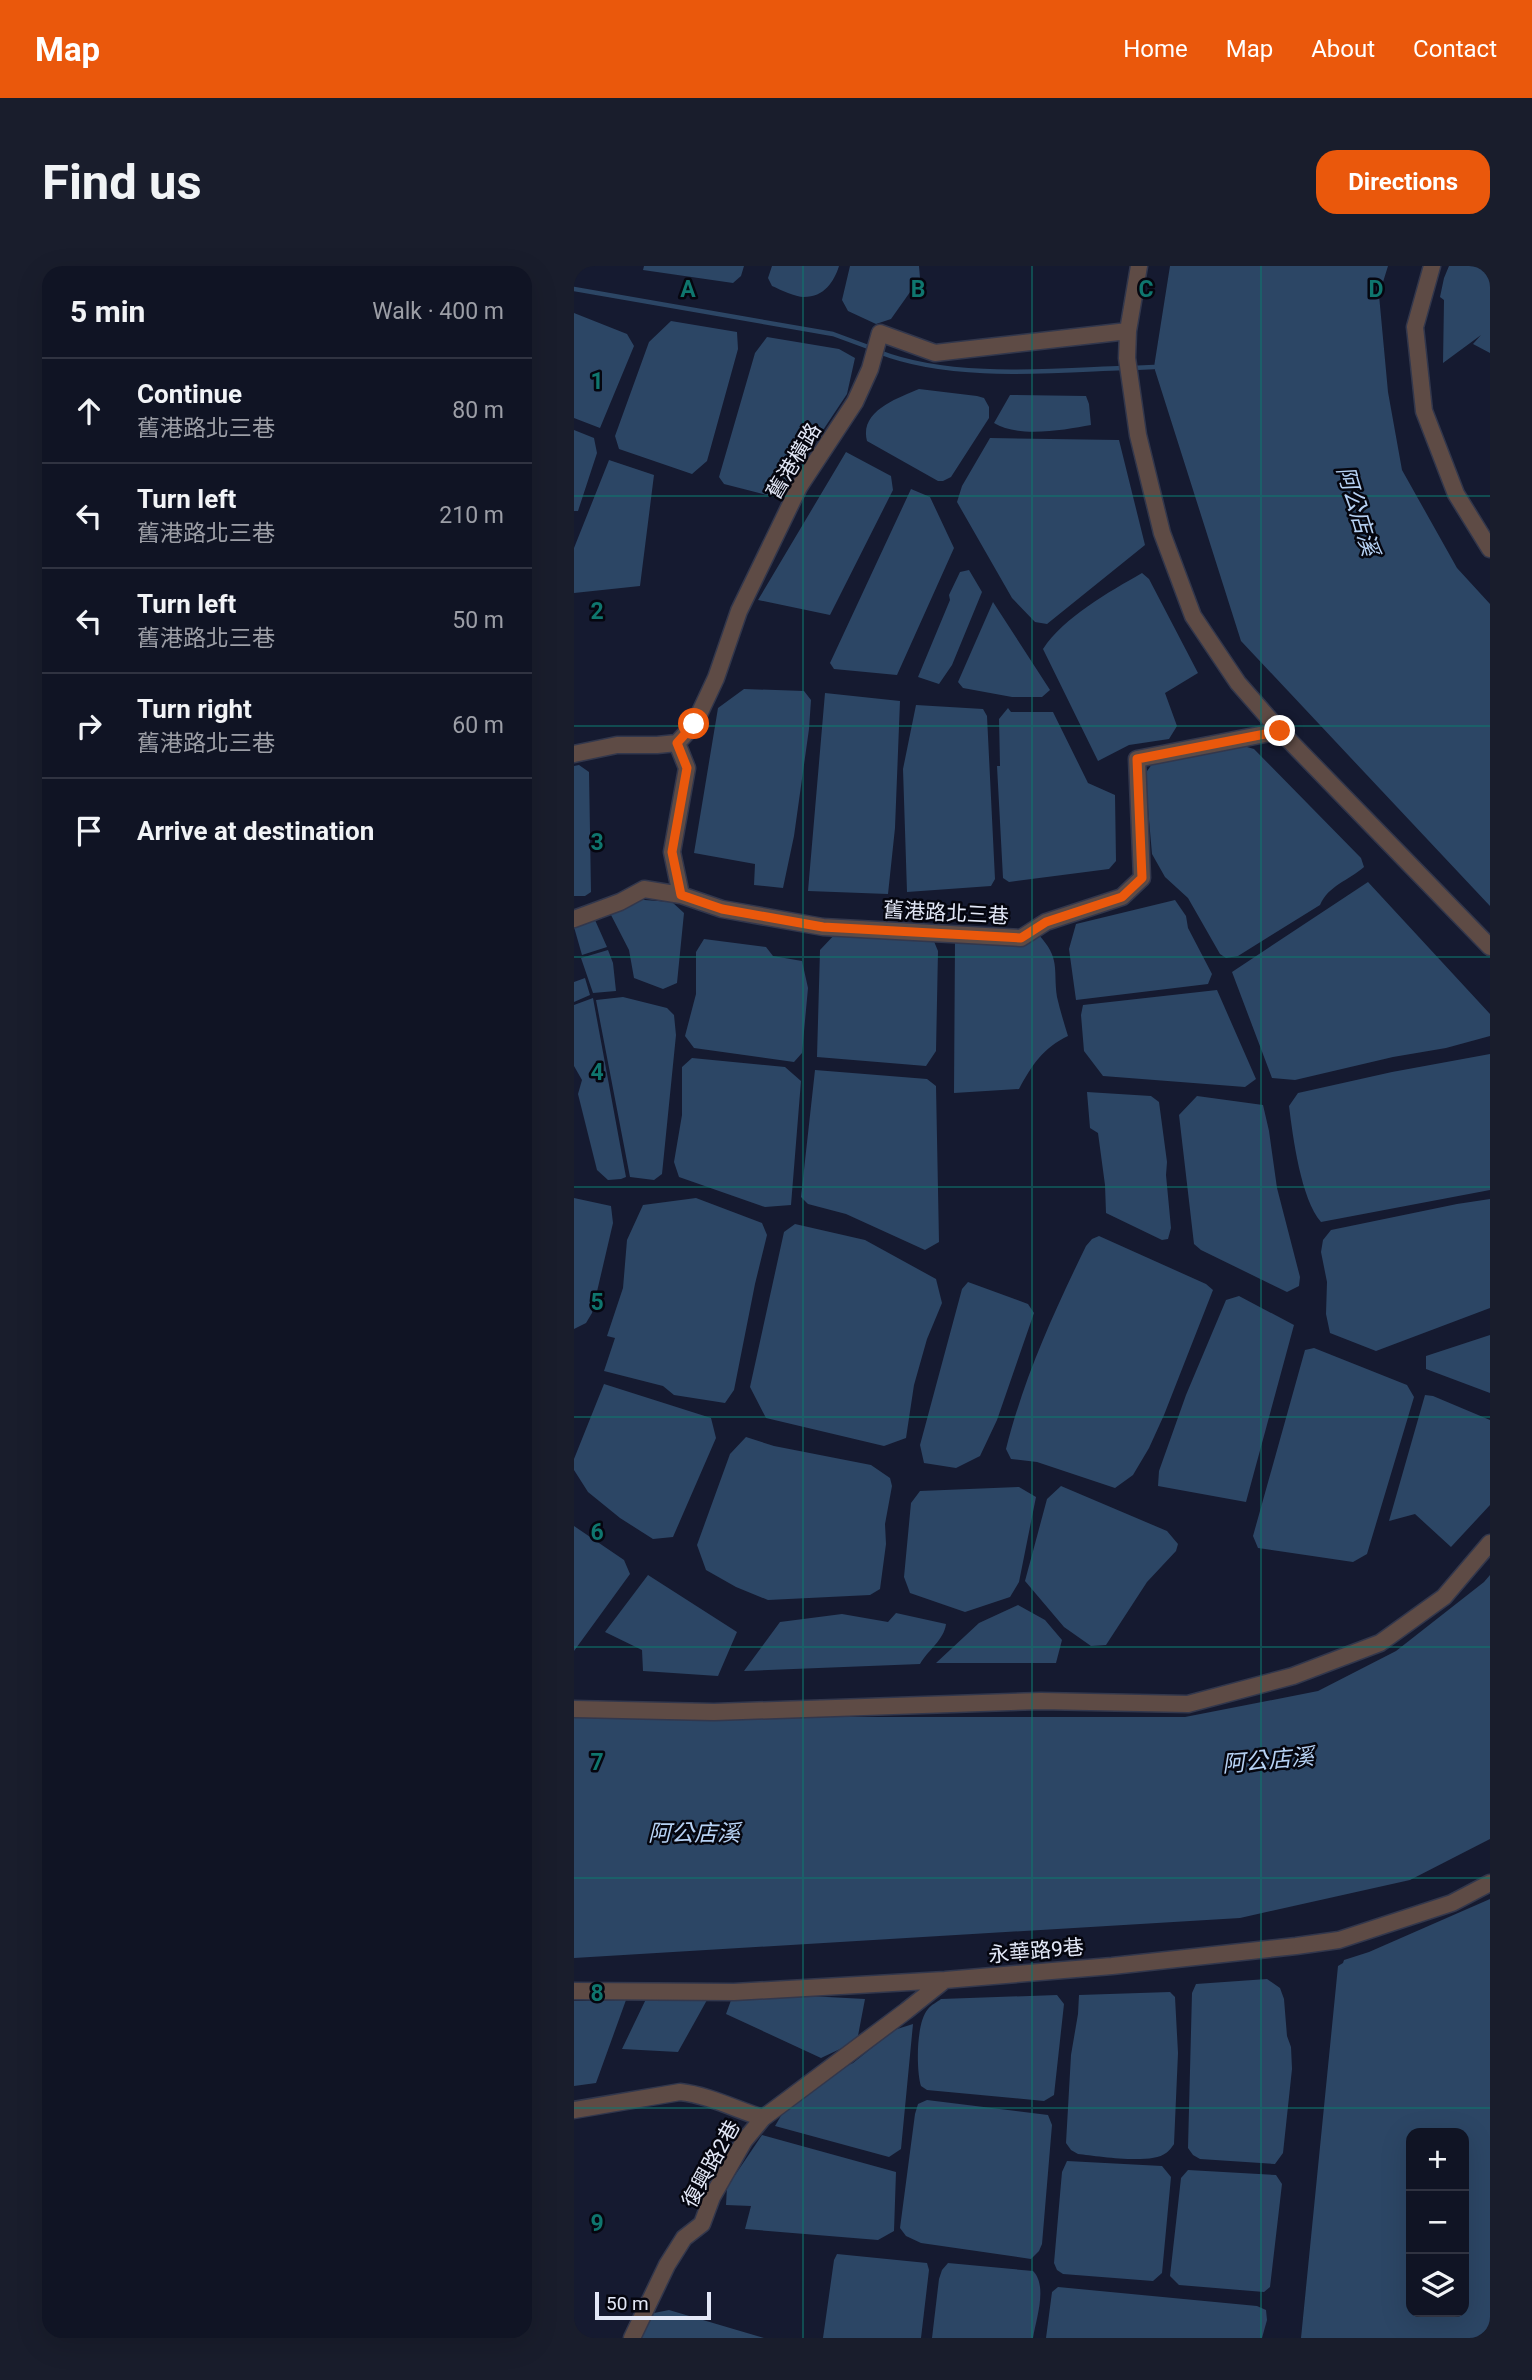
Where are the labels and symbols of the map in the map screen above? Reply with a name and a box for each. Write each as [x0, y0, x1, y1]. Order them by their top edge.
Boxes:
text: A [680, 276, 696, 303]
text: B [911, 276, 925, 303]
text: C [1138, 276, 1154, 303]
text: D [1369, 276, 1383, 303]
text: 1 [590, 368, 604, 395]
street label: 舊港橫路 [762, 419, 826, 503]
water label: 阿公店溪 [1331, 463, 1385, 562]
text: 2 [590, 598, 604, 625]
route start [678, 708, 709, 739]
route end [1264, 715, 1295, 746]
text: 3 [590, 829, 604, 856]
street label: 舊港路北三巷 [882, 898, 1010, 928]
text: 4 [590, 1059, 604, 1086]
text: 5 [590, 1289, 604, 1316]
text: 6 [590, 1519, 604, 1546]
water label: 阿公店溪 [1221, 1743, 1318, 1778]
text: 7 [590, 1749, 604, 1776]
water label: 阿公店溪 [648, 1820, 743, 1847]
street label: 永華路9巷 [987, 1935, 1085, 1967]
text: 8 [590, 1980, 604, 2007]
street label: 復興路2巷 [677, 2116, 745, 2212]
text: 9 [590, 2210, 604, 2237]
scale bar [595, 2289, 710, 2321]

